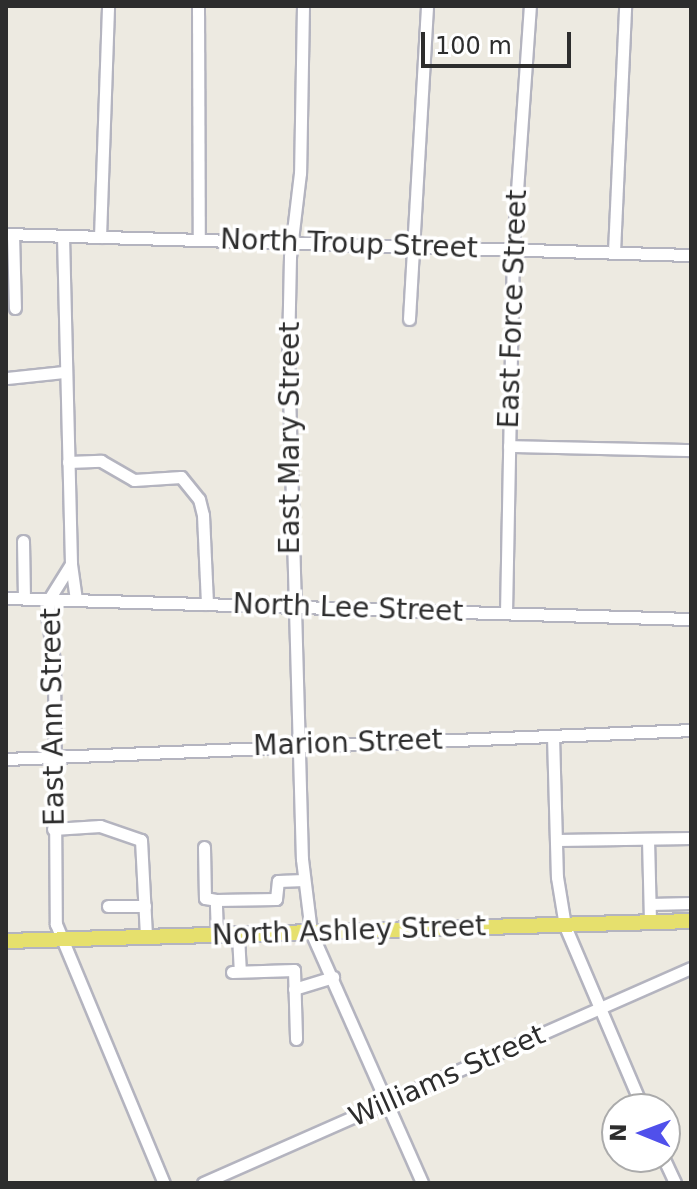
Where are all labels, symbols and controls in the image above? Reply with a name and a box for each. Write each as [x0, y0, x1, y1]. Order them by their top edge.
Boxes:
scale bar [425, 16, 575, 66]
text: 100 m [435, 32, 512, 60]
street label: East Force Street [492, 189, 534, 429]
street label: North Troup Street [220, 223, 478, 265]
street label: East Mary Street [273, 322, 307, 554]
street label: North Lee Street [232, 587, 464, 629]
street label: East Ann Street [34, 608, 72, 826]
street label: Marion Street [253, 723, 443, 763]
street label: North Ashley Street [211, 909, 487, 953]
street label: Williams Street [344, 1018, 550, 1134]
north arrow [601, 1093, 681, 1173]
text: N [606, 1123, 631, 1142]

